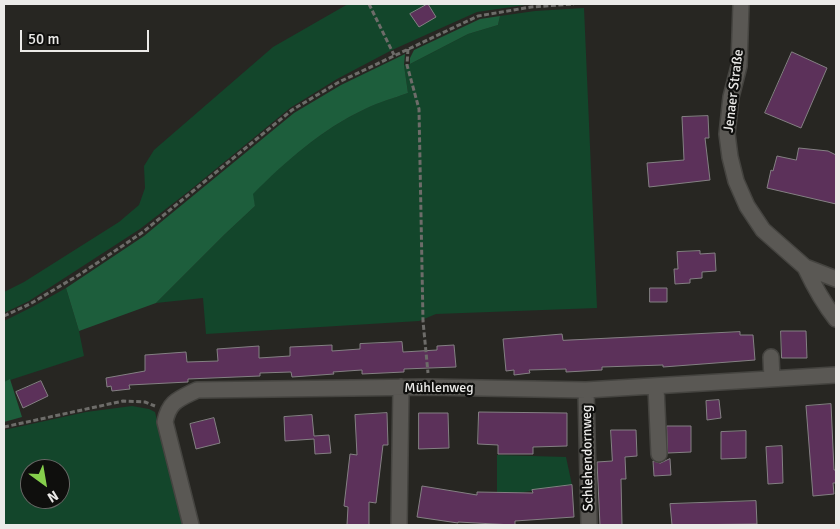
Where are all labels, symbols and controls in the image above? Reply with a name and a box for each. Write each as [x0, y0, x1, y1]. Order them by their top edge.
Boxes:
scale bar [22, 20, 151, 52]
text: 50 m [28, 30, 59, 48]
street label: Jenaer Straße [721, 48, 747, 134]
street label: Mühlenweg [404, 380, 474, 396]
street label: Schlehendornweg [579, 404, 597, 512]
north arrow [20, 459, 70, 509]
text: N [44, 487, 61, 506]

